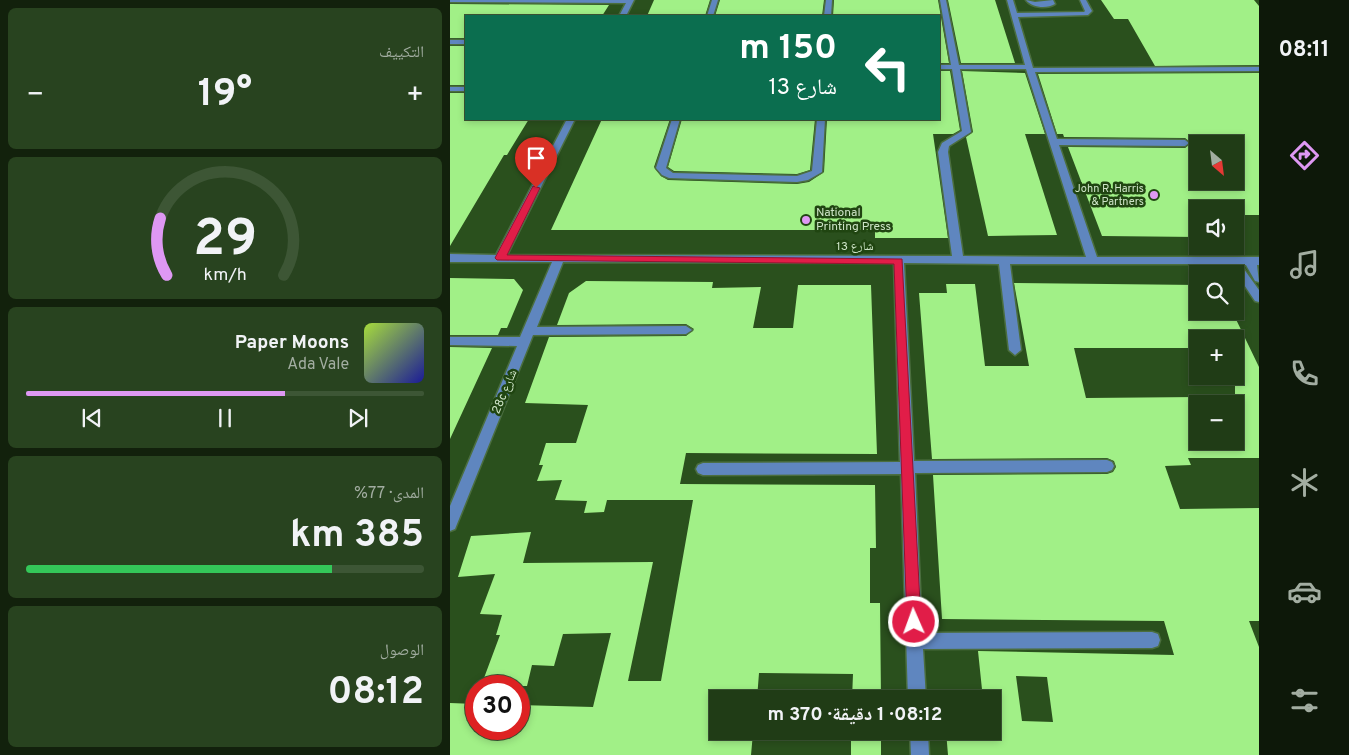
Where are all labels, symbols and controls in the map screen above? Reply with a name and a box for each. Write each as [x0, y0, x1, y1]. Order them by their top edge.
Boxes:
text: 150 m [739, 27, 837, 71]
icon: left [855, 35, 920, 100]
text: 08:11 [1278, 37, 1330, 64]
text: التكييف [379, 43, 424, 63]
text: 19° [198, 71, 252, 120]
text: شارع 13 [769, 75, 837, 102]
text: − [26, 78, 44, 114]
text: + [406, 78, 424, 114]
north arrow [1189, 135, 1244, 190]
map controls [1189, 135, 1244, 450]
pin [515, 137, 557, 188]
icon: directions [1287, 138, 1322, 173]
icon: arrive [522, 144, 550, 172]
place label: John R. Harris & Partners [1075, 182, 1144, 209]
marker: John R. Harris & Partners [1148, 189, 1160, 201]
button: sound [1189, 200, 1244, 255]
place label: National Printing Press [816, 205, 891, 235]
text: 29 [193, 208, 257, 274]
marker: National Printing Press [800, 214, 812, 226]
street label: شارع 13 [836, 239, 874, 255]
icon: music [1287, 247, 1322, 282]
text: km/h [203, 264, 247, 287]
button: search [1189, 265, 1244, 320]
button: + [1189, 330, 1244, 385]
text: Paper Moons [235, 331, 349, 355]
text: Ada Vale [287, 355, 349, 375]
icon: phone [1287, 356, 1322, 391]
street label: 28c شارع [489, 367, 521, 416]
button: − [1189, 395, 1244, 450]
icon: previous [78, 404, 106, 432]
icon: pause [211, 404, 239, 432]
icon: next [344, 404, 372, 432]
icon: climate [1287, 465, 1322, 500]
text: المدى · 77% [354, 484, 424, 504]
text: 385 km [290, 512, 424, 561]
icon: car [1287, 574, 1322, 609]
position arrow [887, 595, 939, 647]
text: الوصول [380, 641, 424, 661]
text: 08:12 [327, 669, 424, 718]
speed limit sign: 30 [465, 675, 530, 740]
icon: filters [1287, 683, 1322, 718]
text: 08:12 · 1 دقيقة · 370 m [768, 703, 942, 727]

